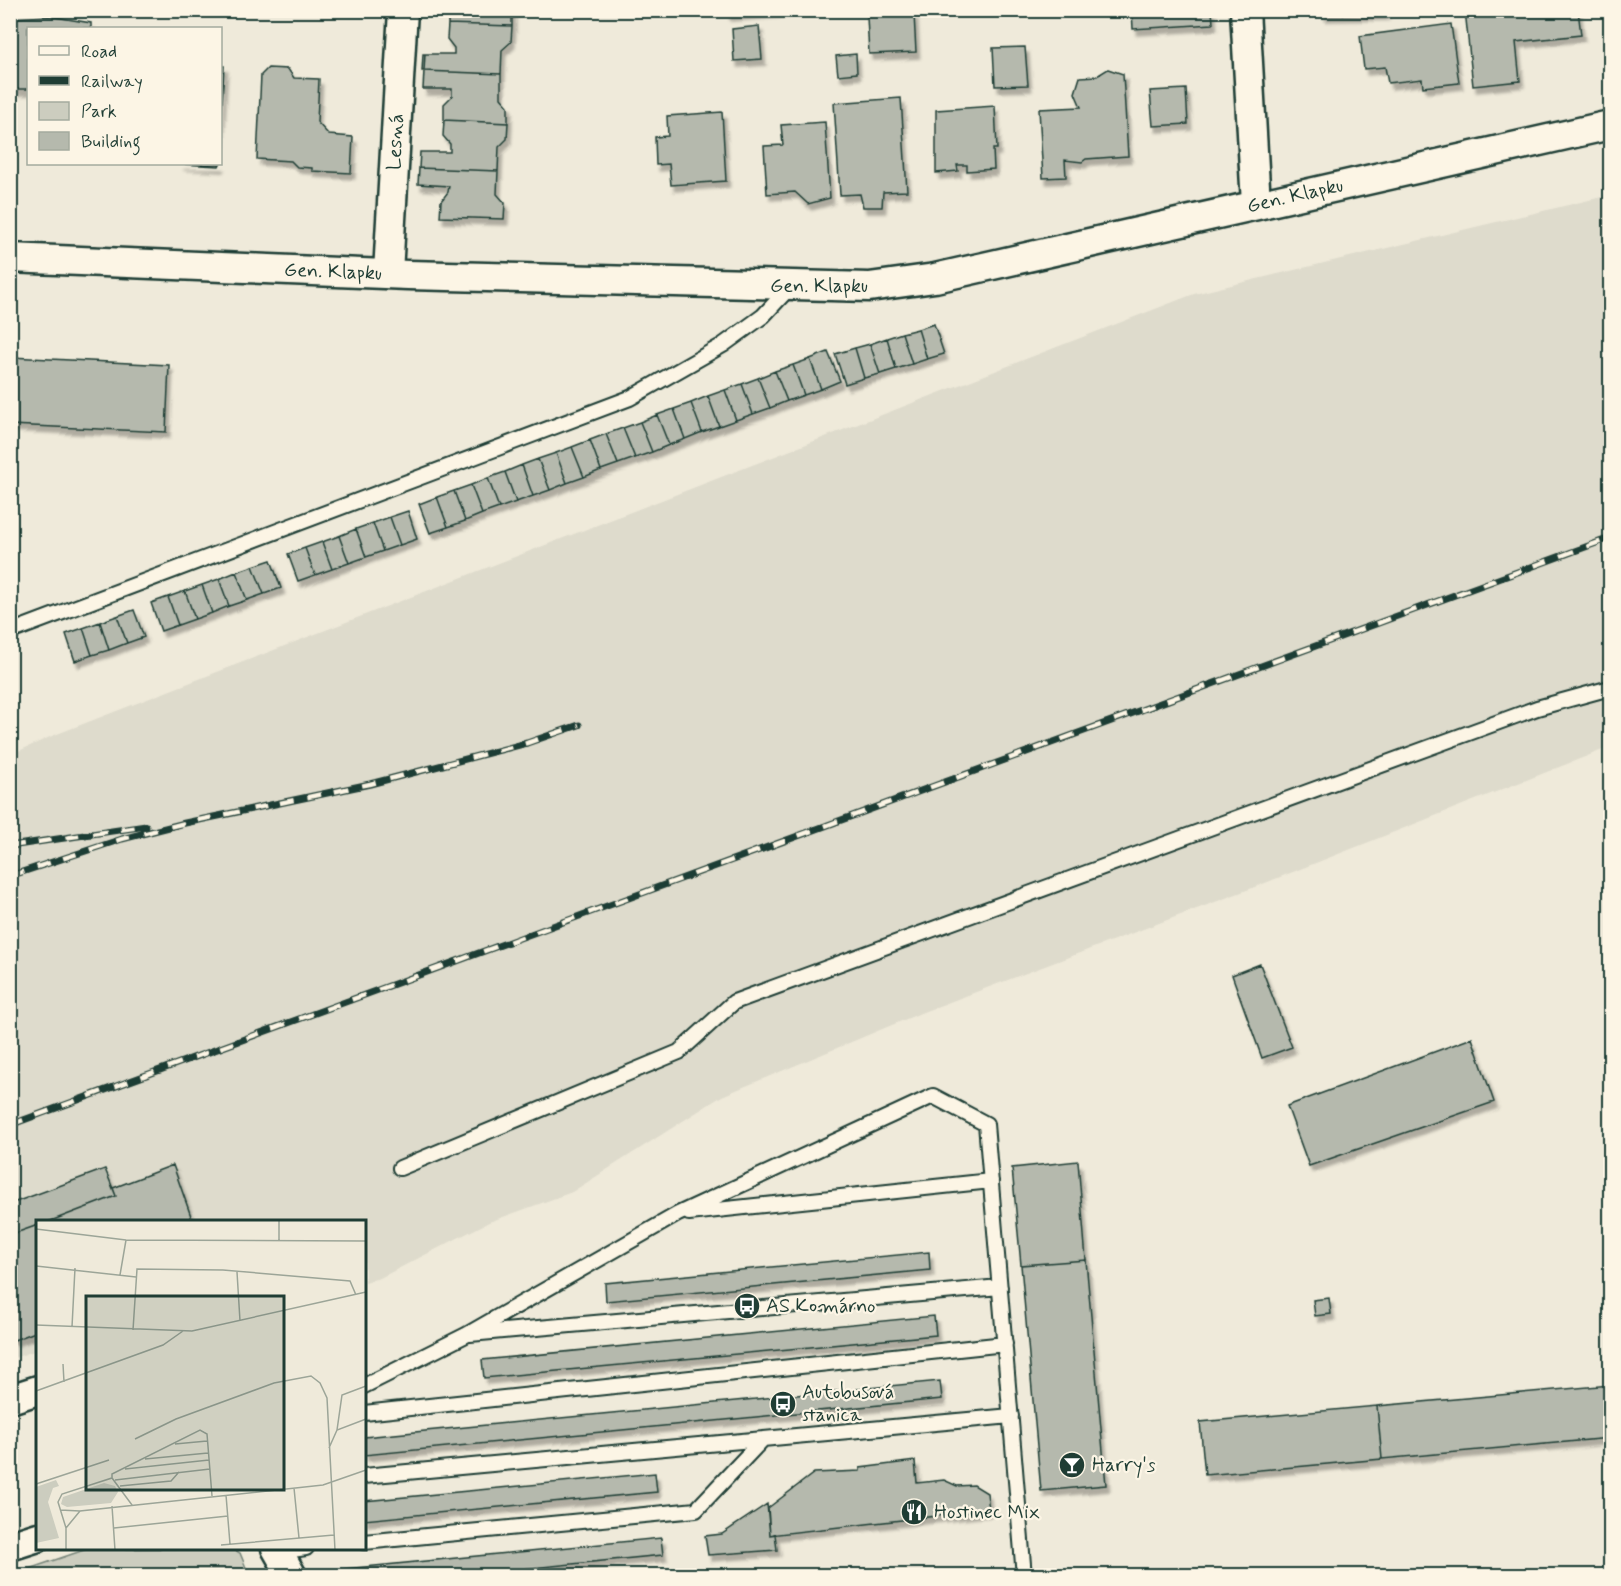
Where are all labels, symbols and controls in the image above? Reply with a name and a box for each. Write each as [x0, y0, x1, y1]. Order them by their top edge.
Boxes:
legend [27, 27, 222, 165]
text: Road [81, 40, 117, 64]
text: Railway [81, 70, 143, 94]
text: Park [81, 100, 117, 124]
street label: Lesná [381, 113, 411, 171]
text: Building [81, 130, 141, 156]
street label: Gen. Klapku [1244, 172, 1346, 220]
street label: Gen. Klapku [284, 257, 383, 287]
street label: Gen. Klapku [770, 273, 868, 300]
inset map [36, 1220, 366, 1550]
bus stop icon: AS Komárno [732, 1291, 762, 1321]
place label: AS Komárno [766, 1293, 875, 1320]
place label: Autobusová stanica [802, 1379, 894, 1429]
bus stop icon: Autobusová stanica [768, 1389, 798, 1419]
bar icon: Harry's [1057, 1450, 1087, 1480]
place label: Harry's [1092, 1452, 1156, 1479]
restaurant icon: Hostinec Mix [899, 1497, 929, 1527]
place label: Hostinec Mix [934, 1499, 1041, 1526]

